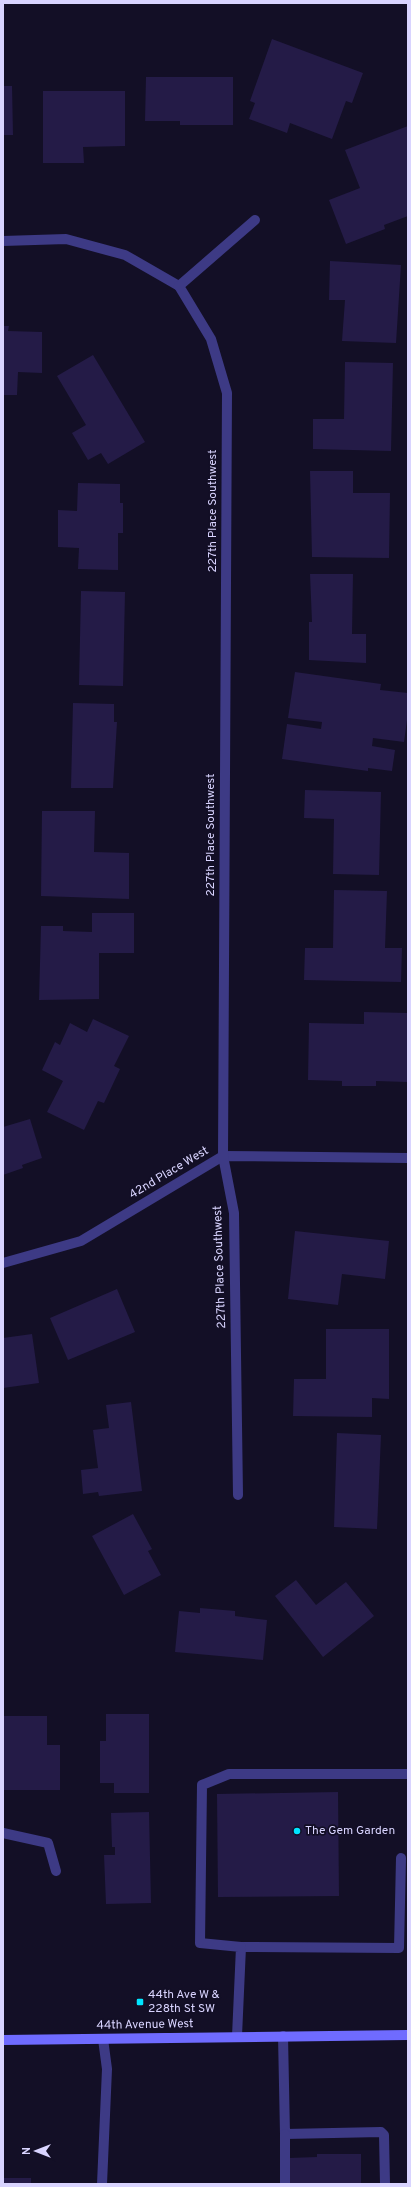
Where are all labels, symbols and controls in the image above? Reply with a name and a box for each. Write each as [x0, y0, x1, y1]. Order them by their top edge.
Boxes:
street label: 227th Place Southwest [205, 449, 221, 573]
street label: 227th Place Southwest [203, 773, 219, 897]
street label: 42nd Place West [126, 1143, 212, 1203]
street label: 227th Place Southwest [210, 1205, 230, 1329]
place label: The Gem Garden [305, 1823, 395, 1839]
marker: The Gem Garden [292, 1826, 302, 1836]
place label: 44th Ave W & 228th St SW [148, 1987, 220, 2017]
marker: 44th Ave W & 228th St SW [135, 1997, 145, 2007]
street label: 44th Avenue West [96, 2016, 194, 2034]
north arrow [16, 2131, 56, 2171]
text: N [20, 2147, 34, 2155]

